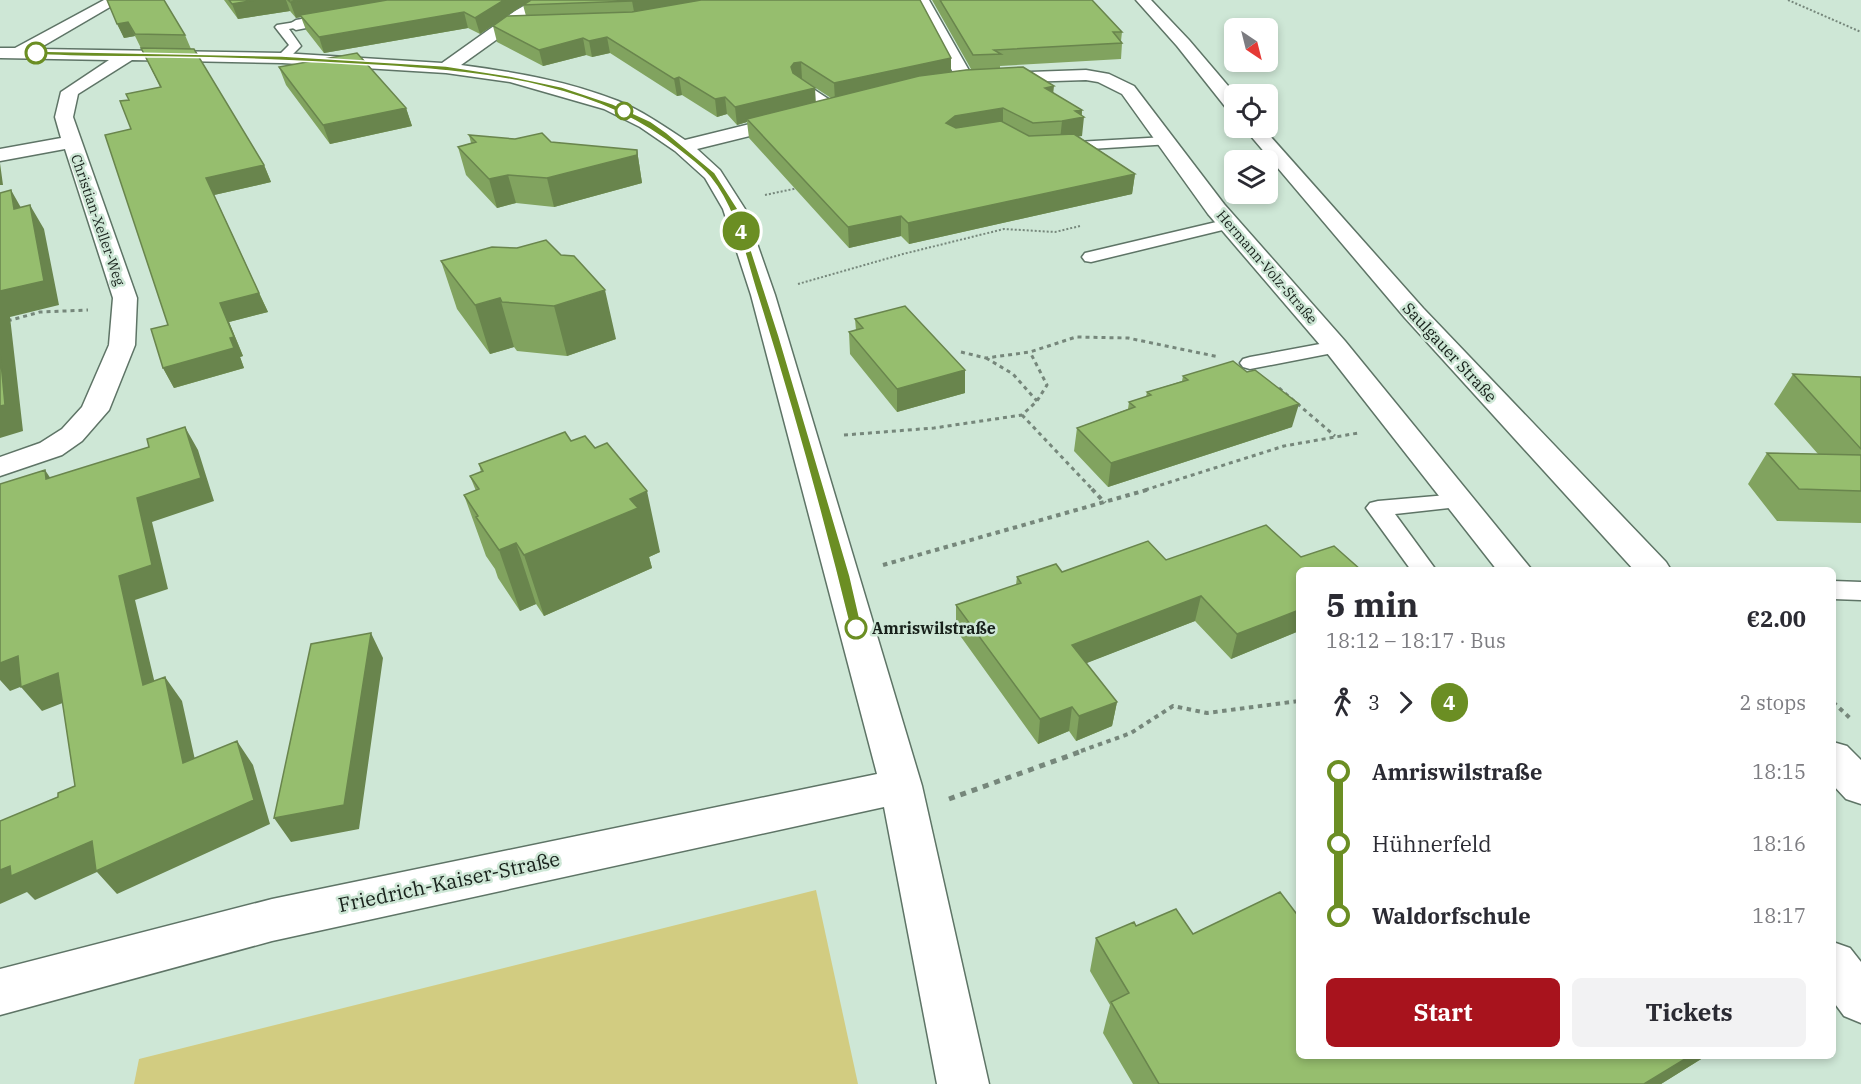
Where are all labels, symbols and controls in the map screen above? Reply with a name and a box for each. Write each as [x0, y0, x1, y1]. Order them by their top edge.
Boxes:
north arrow [1224, 18, 1278, 72]
map controls [1224, 18, 1278, 204]
unlabelled marker [25, 42, 47, 64]
button: locate [1224, 84, 1278, 138]
unlabelled marker [615, 102, 633, 120]
button: layers [1224, 150, 1278, 204]
street label: Christian-Xeller-Weg [67, 152, 129, 288]
street label: Hermann-Volz-Straße [1213, 206, 1321, 328]
line badge: 4 [722, 212, 760, 250]
text: 4 [735, 217, 747, 245]
street label: Saulgauer Straße [1399, 298, 1501, 406]
text: 5 min [1326, 583, 1418, 626]
text: €2.00 [1747, 604, 1806, 633]
marker: Amriswilstraße [845, 617, 867, 639]
place label: Amriswilstraße [872, 618, 996, 638]
text: 18:12 – 18:17 · Bus [1326, 627, 1506, 654]
icon: walk [1326, 686, 1359, 719]
icon: forward [1389, 686, 1422, 719]
text: 4 [1443, 688, 1456, 716]
text: 3 [1368, 689, 1380, 716]
text: 2 stops [1739, 689, 1806, 716]
text: Amriswilstraße [1372, 757, 1542, 786]
text: 18:15 [1752, 758, 1806, 785]
text: Hühnerfeld [1372, 829, 1492, 858]
text: 18:16 [1752, 830, 1806, 857]
street label: Friedrich-Kaiser-Straße [336, 845, 562, 918]
text: Waldorfschule [1372, 901, 1531, 930]
text: 18:17 [1752, 902, 1806, 929]
button: Start [1326, 978, 1560, 1047]
button: Tickets [1572, 978, 1806, 1047]

